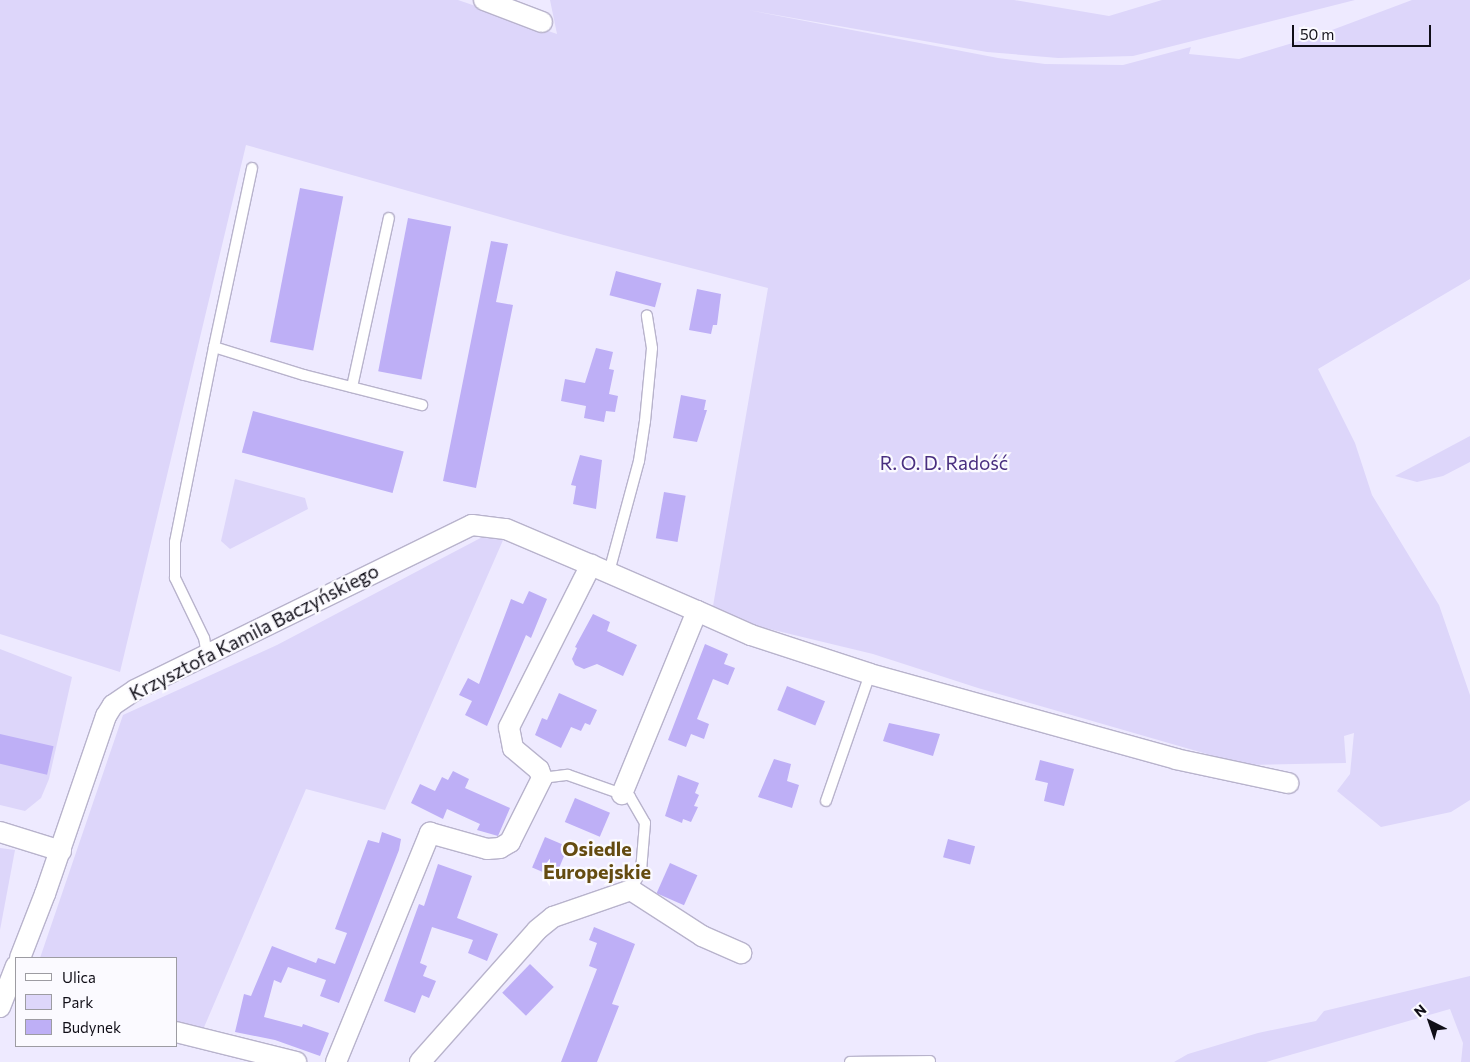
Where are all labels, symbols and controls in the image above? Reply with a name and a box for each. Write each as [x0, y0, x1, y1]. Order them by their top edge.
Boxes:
scale bar [1295, 15, 1434, 47]
text: 50 m [1300, 25, 1334, 43]
park label: R. O. D. Radość [880, 452, 1008, 474]
street label: Krzysztofa Kamila Baczyńskiego [125, 559, 383, 705]
district label: Osiedle Europejskie [543, 836, 651, 883]
legend [15, 957, 178, 1047]
text: Ulica [62, 968, 96, 986]
text: Park [62, 993, 93, 1011]
north arrow [1405, 997, 1455, 1047]
text: N [1410, 1000, 1429, 1020]
text: Budynek [62, 1018, 121, 1036]

